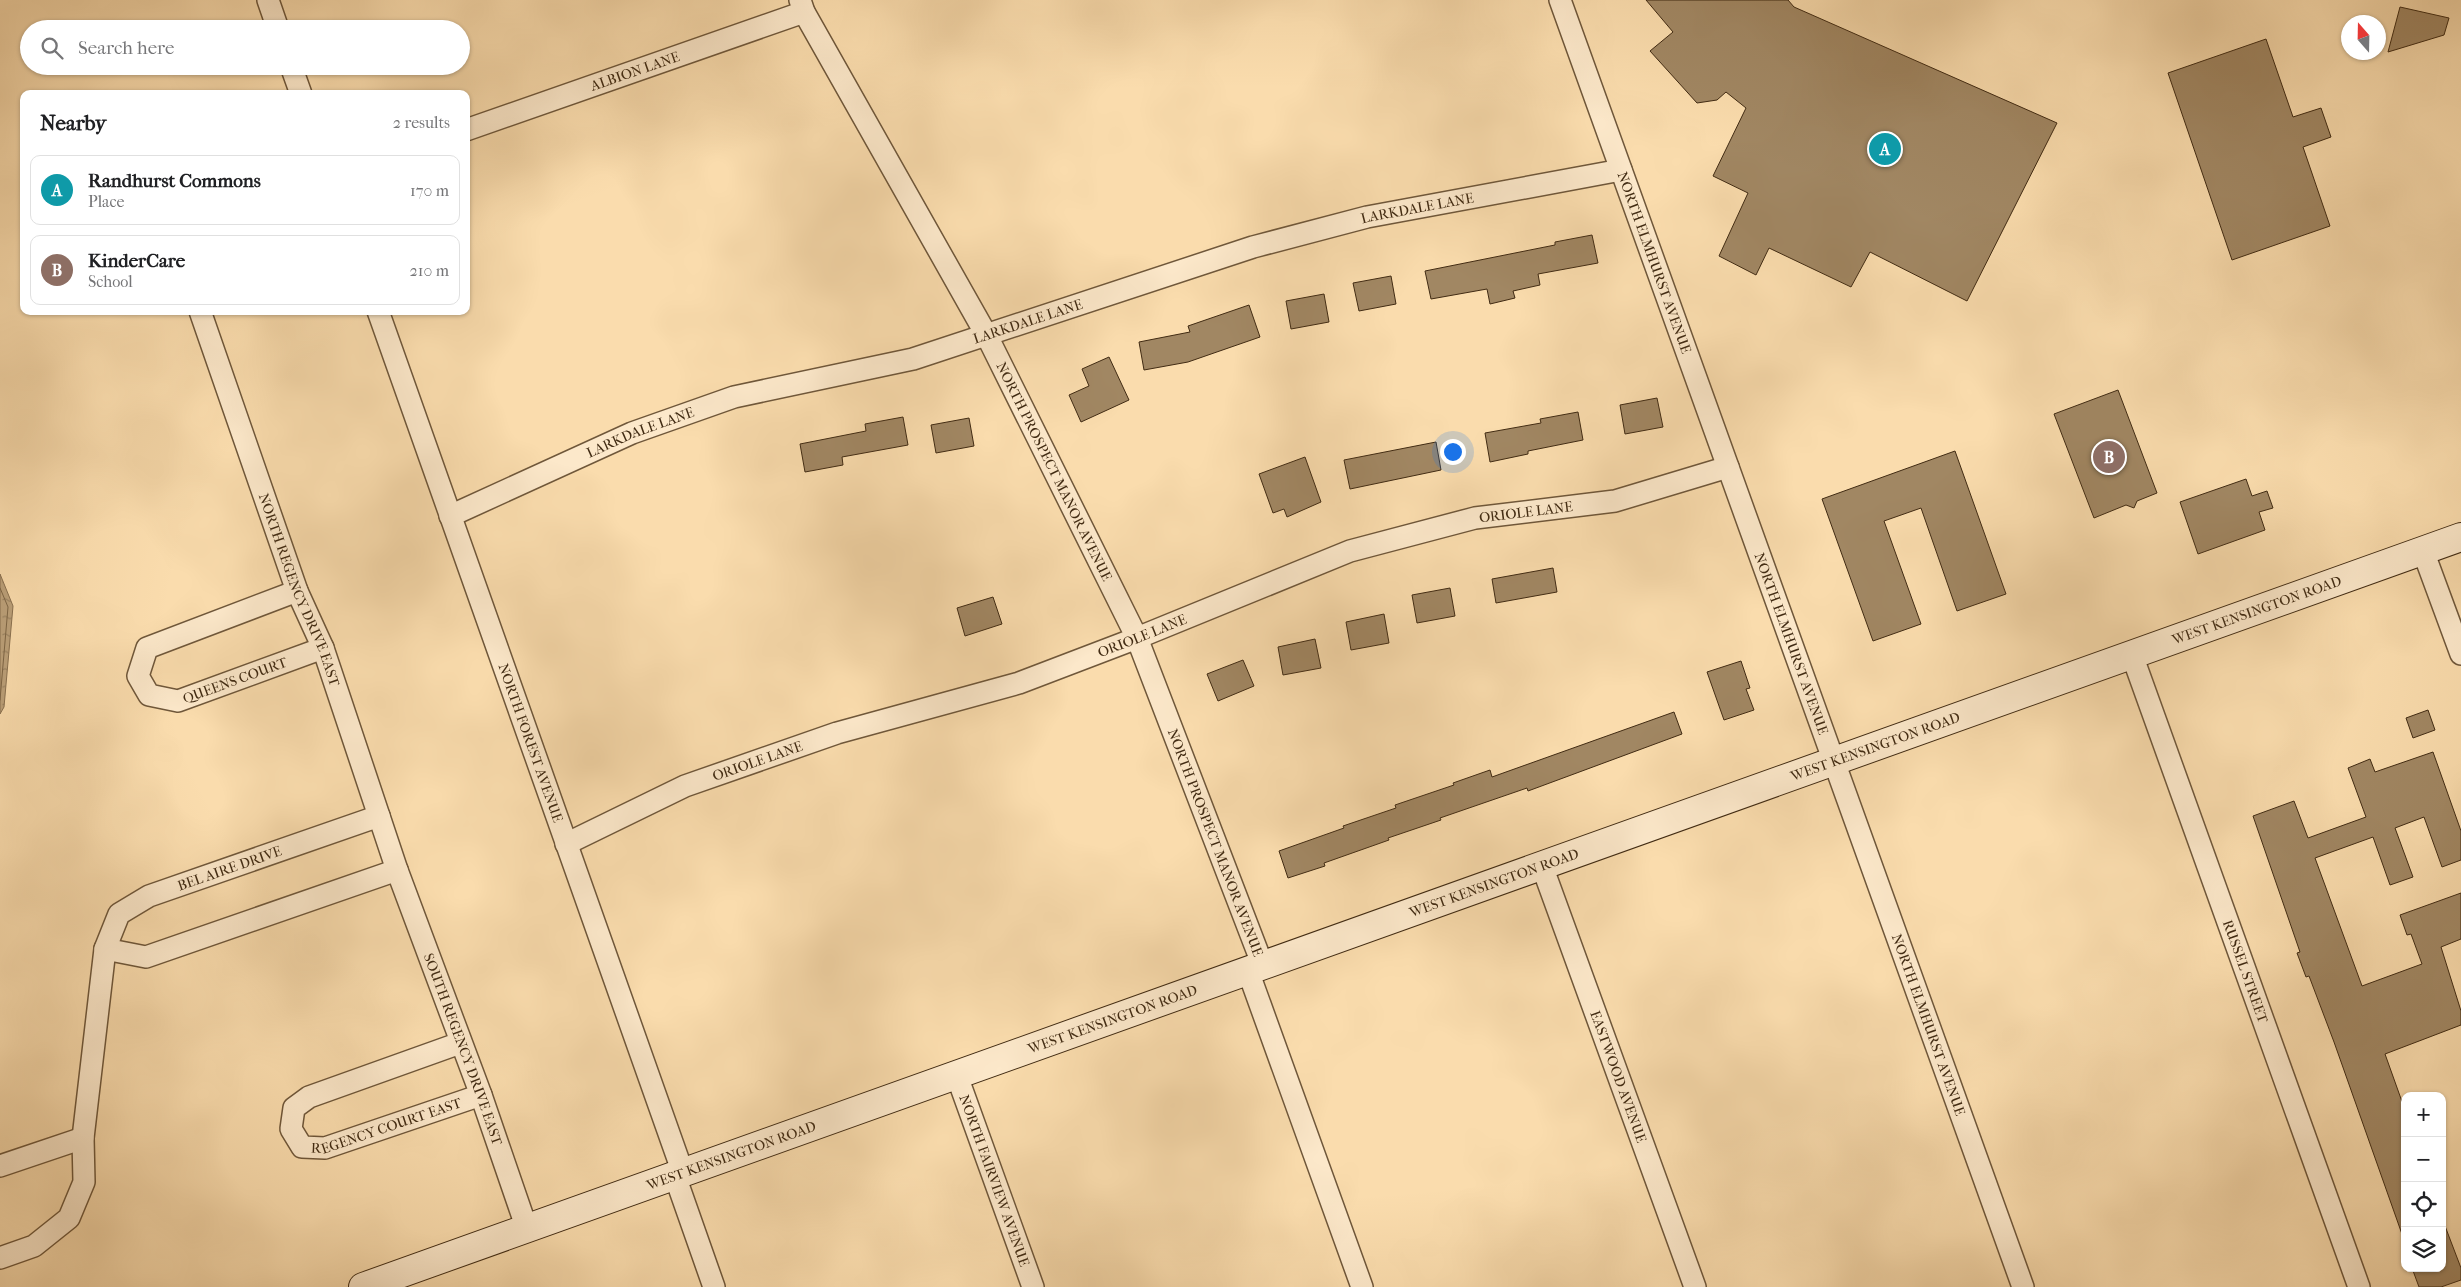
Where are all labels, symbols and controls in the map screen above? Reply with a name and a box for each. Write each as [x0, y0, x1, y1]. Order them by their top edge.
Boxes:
north arrow [2341, 15, 2386, 60]
search box [20, 20, 470, 75]
icon: search [38, 34, 66, 62]
text: Search here [78, 37, 174, 59]
street label: ALBION LANE [587, 47, 682, 95]
text: Nearby [40, 111, 106, 135]
text: 2 results [393, 113, 450, 132]
pin: A [1869, 130, 1901, 168]
street label: NORTH ELMHURST AVENUE [1614, 169, 1695, 356]
text: Randhurst Commons [88, 170, 261, 192]
text: A [52, 181, 62, 200]
text: 170 m [410, 181, 449, 200]
street label: LARKDALE LANE [1359, 189, 1475, 227]
text: Place [88, 192, 124, 211]
text: KinderCare [88, 250, 185, 272]
text: B [52, 261, 62, 280]
text: 210 m [410, 261, 449, 280]
text: School [88, 272, 133, 291]
street label: LARKDALE LANE [971, 295, 1085, 347]
street label: NORTH PROSPECT MANOR AVENUE [993, 359, 1116, 584]
street label: LARKDALE LANE [584, 403, 697, 461]
pin: B [2093, 438, 2125, 476]
your location [1440, 439, 1466, 465]
street label: NORTH REGENCY DRIVE EAST [255, 491, 344, 689]
street label: ORIOLE LANE [1478, 498, 1574, 526]
street label: NORTH ELMHURST AVENUE [1751, 550, 1832, 737]
street label: WEST KENSINGTON ROAD [2169, 572, 2344, 648]
street label: ORIOLE LANE [1095, 610, 1189, 661]
street label: QUEENS COURT [180, 653, 290, 707]
street label: NORTH FOREST AVENUE [495, 661, 567, 825]
street label: WEST KENSINGTON ROAD [1787, 708, 1963, 785]
street label: NORTH PROSPECT MANOR AVENUE [1164, 726, 1267, 959]
street label: ORIOLE LANE [710, 737, 805, 784]
street label: BEL AIRE DRIVE [175, 842, 284, 894]
street label: WEST KENSINGTON ROAD [1406, 845, 1581, 921]
street label: RUSSEL STREET [2219, 917, 2272, 1026]
street label: NORTH ELMHURST AVENUE [1888, 931, 1969, 1118]
street label: SOUTH REGENCY DRIVE EAST [420, 951, 506, 1148]
street label: WEST KENSINGTON ROAD [1025, 981, 1200, 1057]
street label: EASTWOOD AVENUE [1587, 1008, 1650, 1145]
street label: NORTH FAIRVIEW AVENUE [956, 1092, 1034, 1269]
map controls [2401, 1092, 2446, 1272]
button: + [2401, 1092, 2446, 1137]
street label: REGENCY COURT EAST [311, 1094, 464, 1157]
street label: WEST KENSINGTON ROAD [643, 1117, 818, 1194]
button: − [2401, 1137, 2446, 1182]
button: locate [2401, 1182, 2446, 1227]
button: layers [2401, 1227, 2446, 1272]

